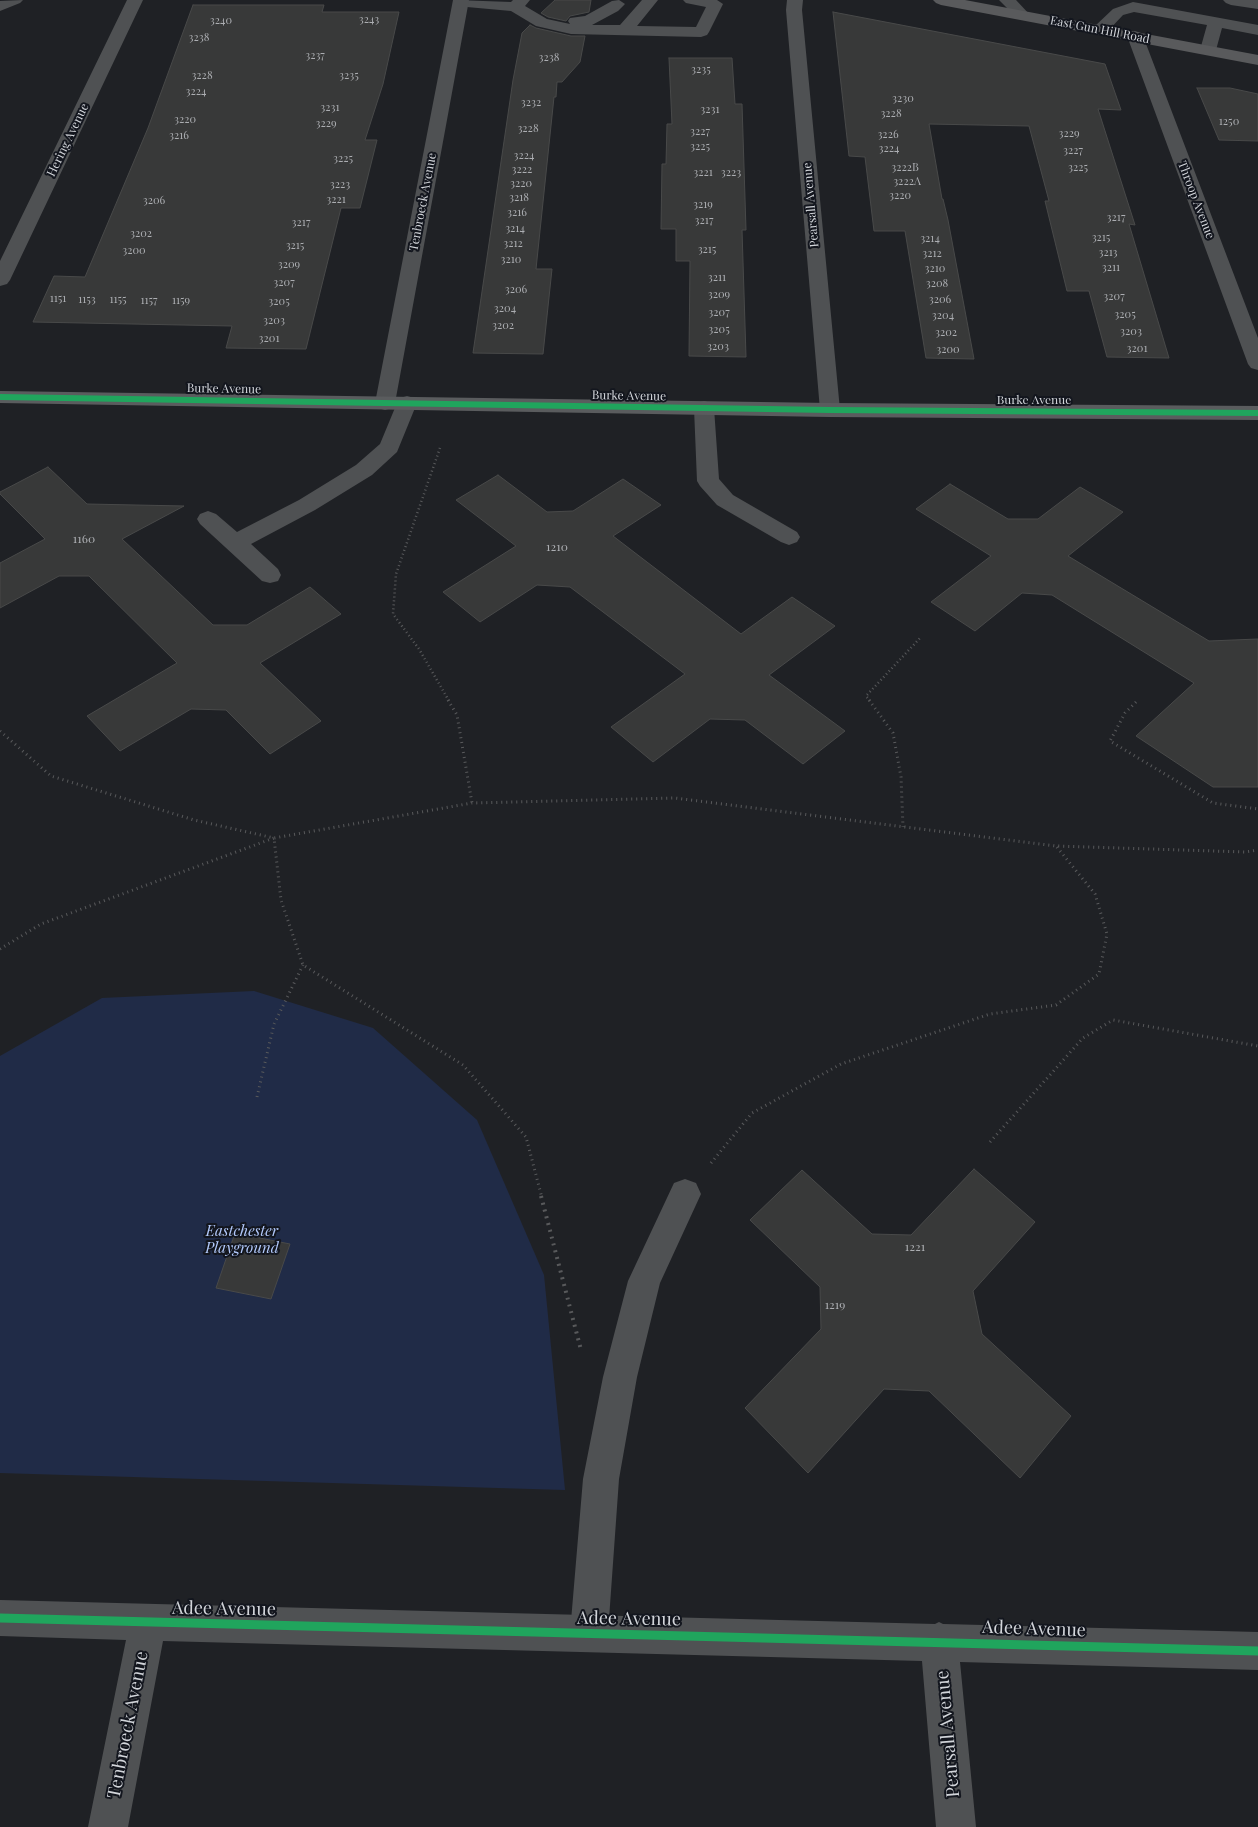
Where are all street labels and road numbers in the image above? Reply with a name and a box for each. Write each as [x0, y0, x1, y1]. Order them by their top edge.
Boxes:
street label: East Gun Hill Road [1049, 13, 1151, 47]
street label: Hering Avenue [44, 101, 92, 179]
street label: Tenbroeck Avenue [406, 152, 440, 252]
street label: Throop Avenue [1175, 159, 1217, 241]
street label: Pearsall Avenue [800, 162, 822, 248]
street label: Burke Avenue [187, 381, 261, 397]
street label: Burke Avenue [592, 388, 666, 404]
street label: Burke Avenue [997, 393, 1071, 407]
street label: Adee Avenue [172, 1597, 276, 1621]
street label: Adee Avenue [577, 1607, 681, 1631]
street label: Adee Avenue [982, 1616, 1086, 1642]
street label: Tenbroeck Avenue [103, 1650, 153, 1800]
street label: Pearsall Avenue [932, 1670, 964, 1798]

